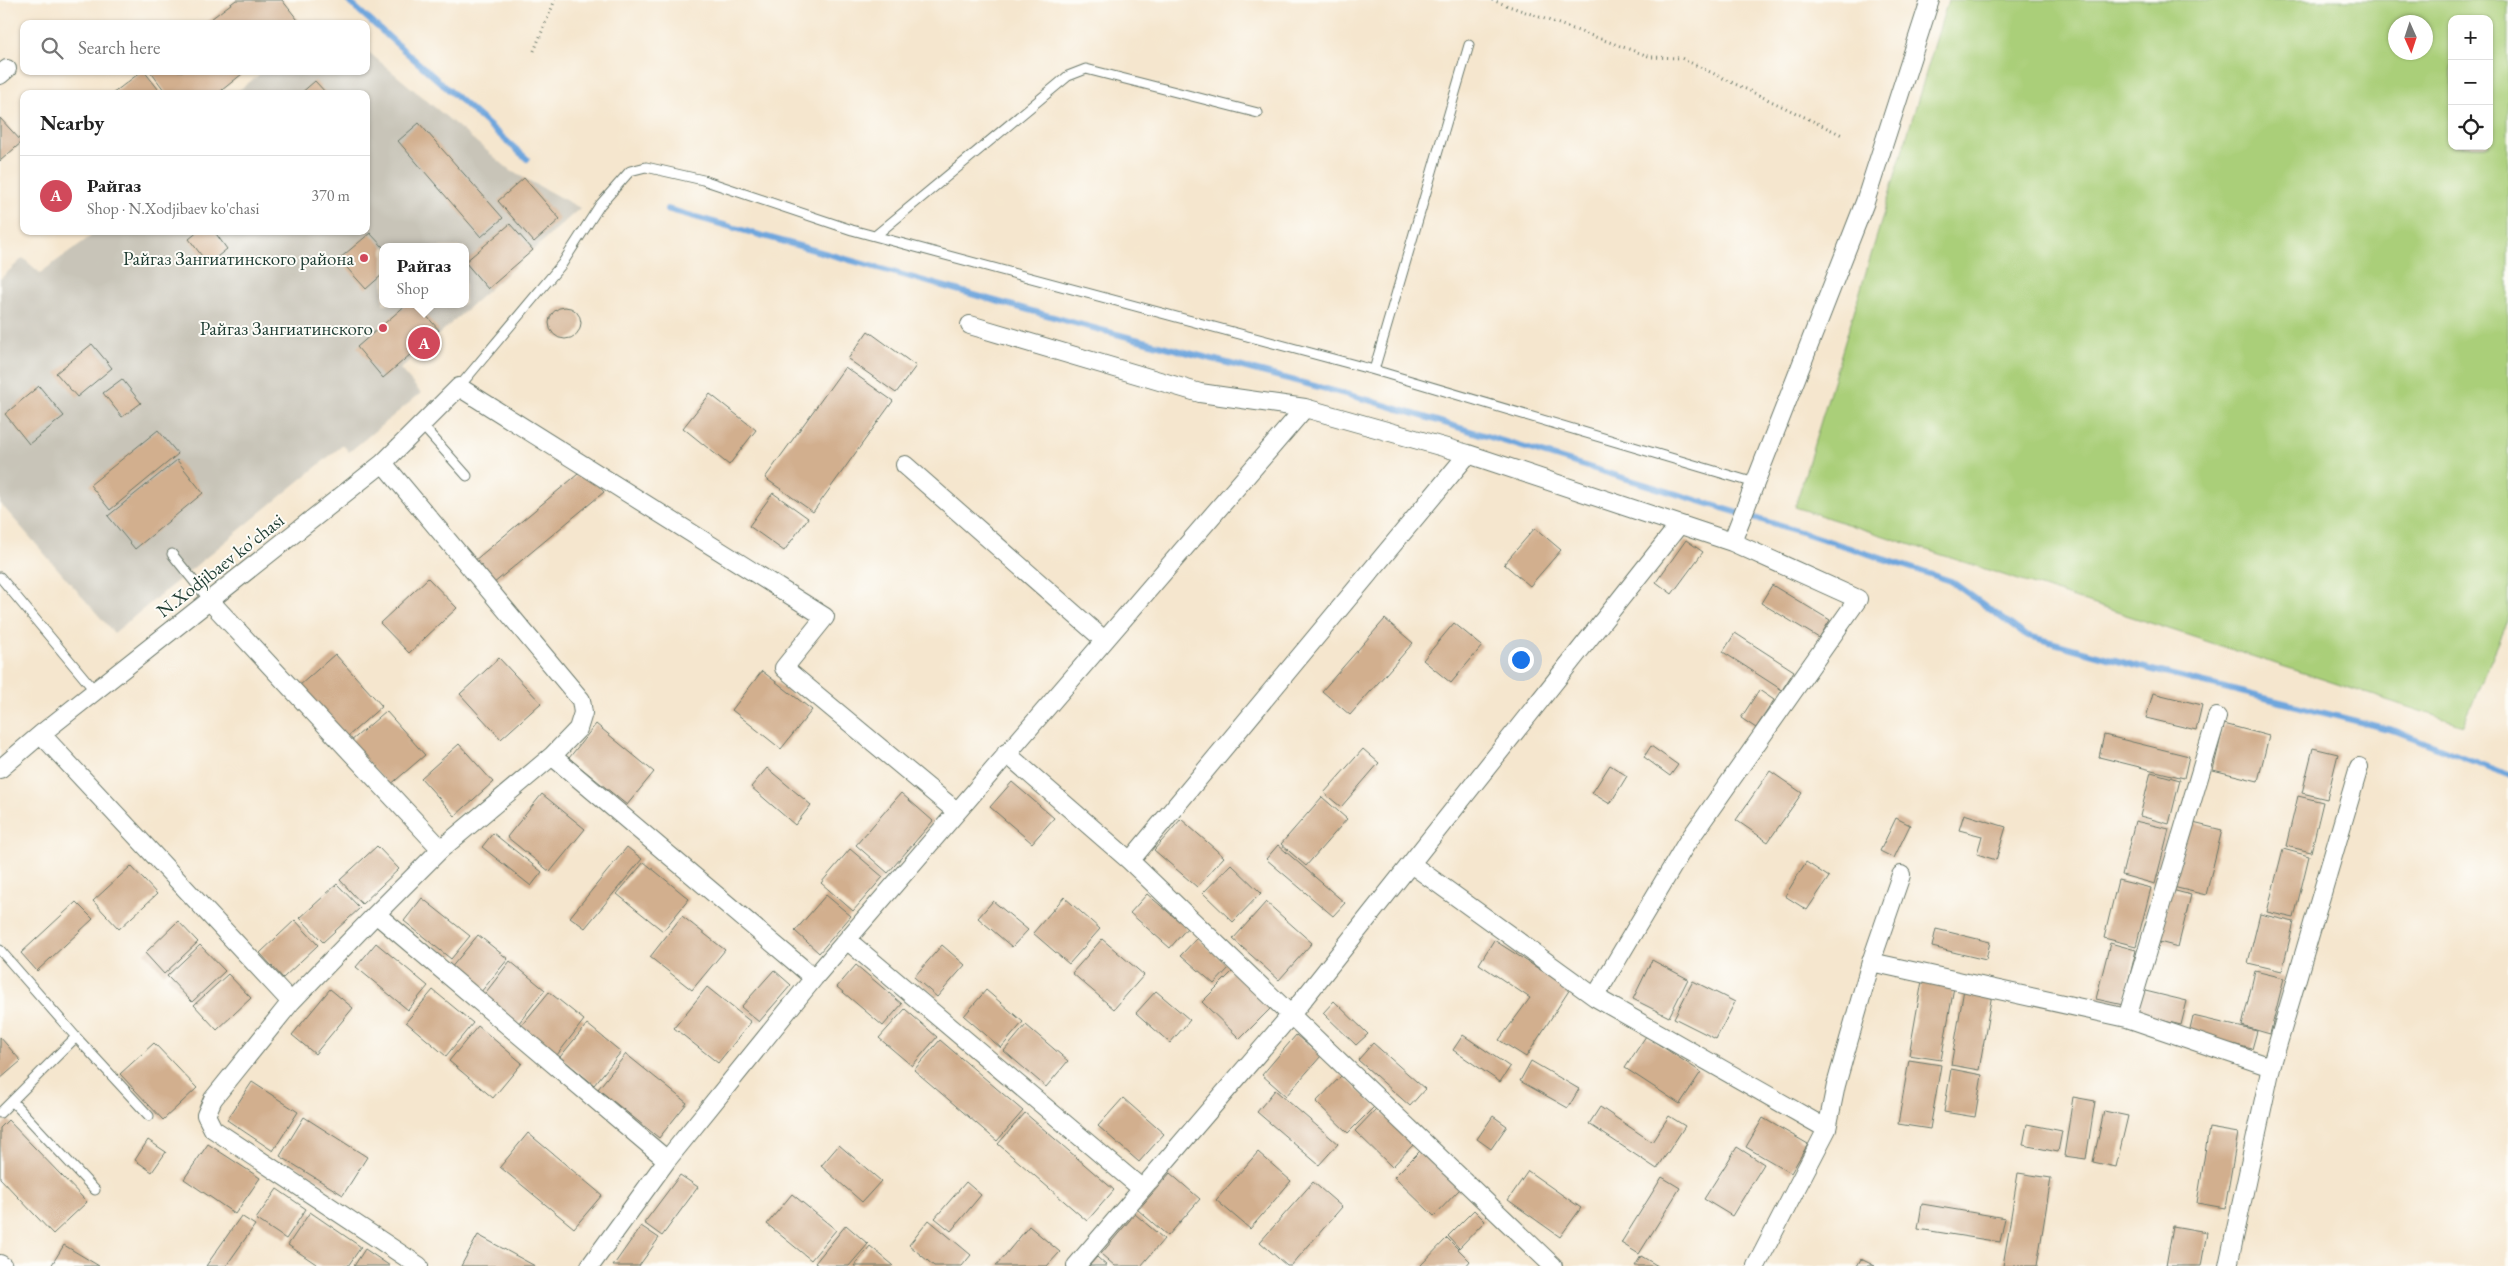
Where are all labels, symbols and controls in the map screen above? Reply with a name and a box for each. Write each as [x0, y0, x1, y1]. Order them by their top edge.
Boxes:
north arrow [2388, 15, 2433, 60]
map controls [2448, 15, 2493, 150]
button: + [2448, 15, 2493, 60]
search box [20, 20, 370, 75]
icon: search [38, 34, 66, 62]
text: Search here [78, 35, 160, 60]
button: − [2448, 60, 2493, 105]
button: locate [2448, 105, 2493, 150]
text: Nearby [40, 109, 104, 136]
text: Райгаз [87, 173, 141, 198]
text: A [50, 185, 62, 206]
text: 370 m [311, 185, 350, 206]
text: Shop · N.Xodjibaev ko'chasi [87, 198, 259, 219]
popup [379, 243, 469, 308]
place label: Райгаз Зангиатинского района [123, 246, 354, 271]
marker: Райгаз Зангиатинского района [358, 252, 370, 264]
text: Райгаз [397, 253, 451, 278]
text: Shop [397, 278, 429, 299]
place label: Райгаз Зангиатинского [200, 316, 373, 341]
marker: Райгаз Зангиатинского [377, 322, 389, 334]
pin: A [408, 324, 440, 362]
street label: N.Xodjibaev ko'chasi [151, 508, 289, 623]
your location [1508, 647, 1534, 673]

